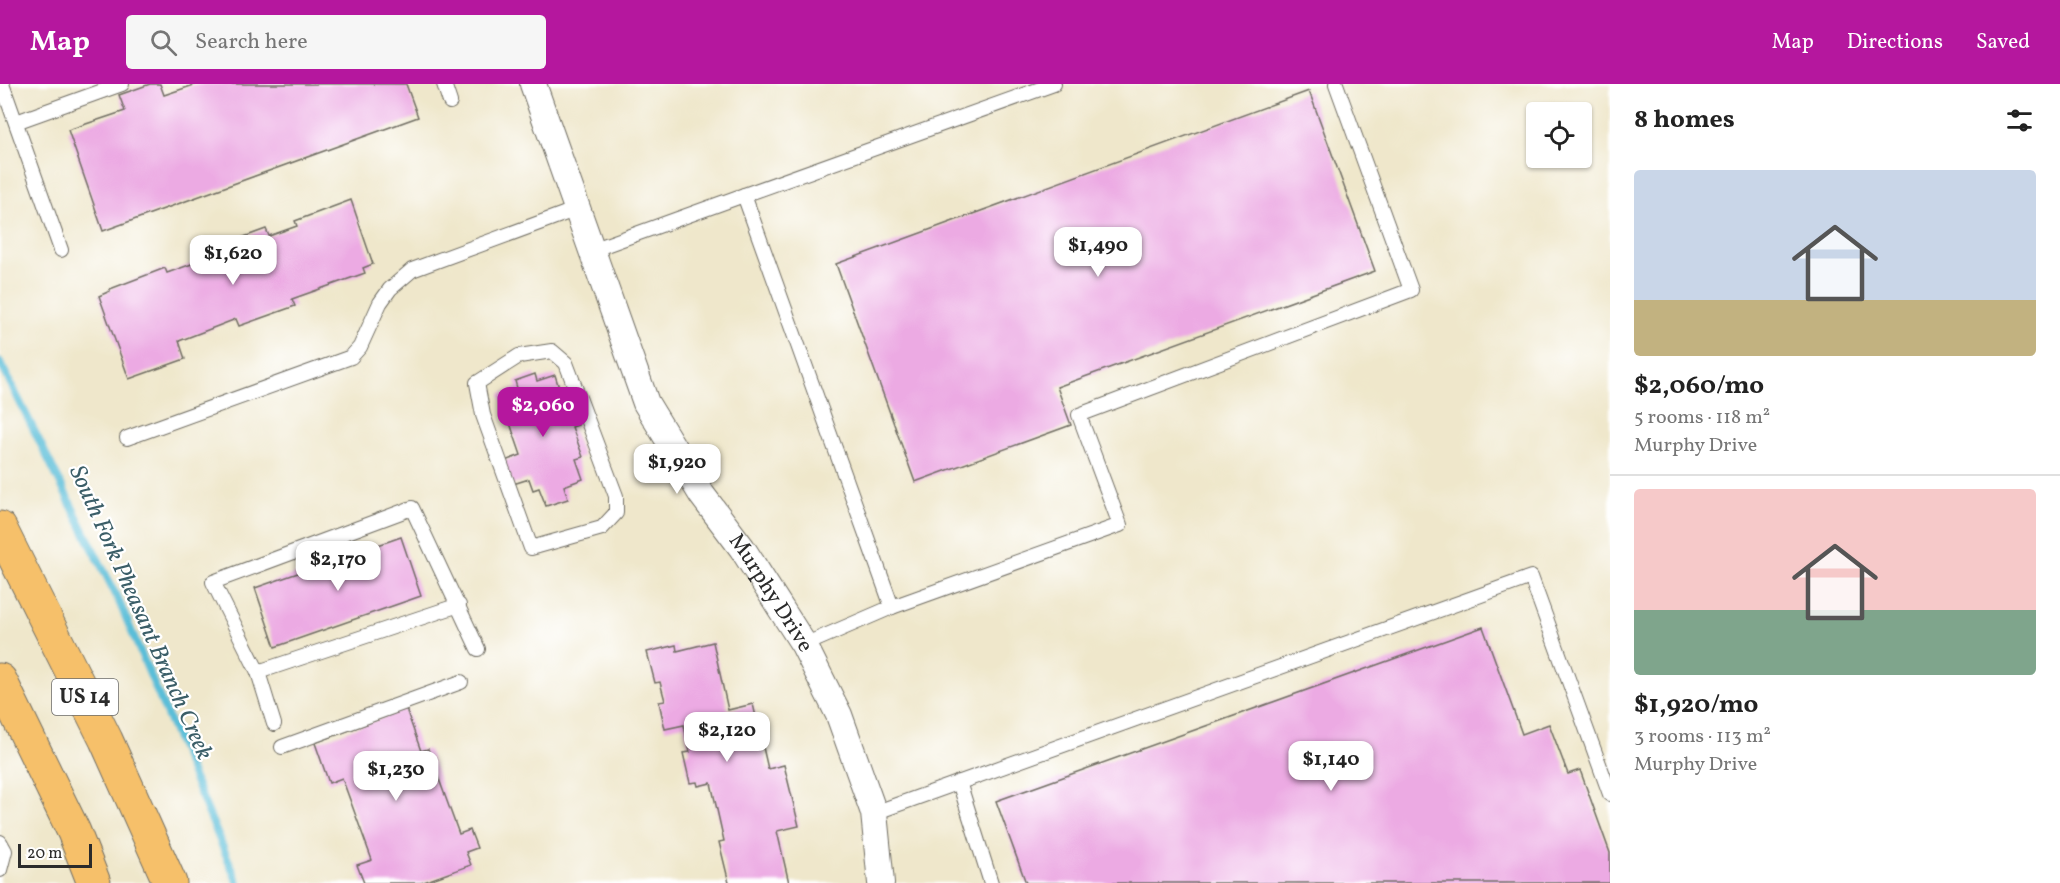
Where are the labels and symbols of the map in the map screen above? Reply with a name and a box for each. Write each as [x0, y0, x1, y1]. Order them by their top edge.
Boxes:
pin: $1,490 [1049, 227, 1147, 278]
pin: $1,620 [184, 235, 282, 286]
pin: $2,060 [494, 387, 592, 438]
pin: $1,920 [628, 444, 726, 495]
water label: South Fork Pheasant Branch Creek [60, 460, 220, 766]
street label: Murphy Drive [721, 527, 821, 657]
pin: $2,170 [289, 541, 387, 592]
road number: US 14 [52, 679, 118, 715]
pin: $2,120 [678, 712, 776, 763]
pin: $1,140 [1282, 741, 1380, 792]
pin: $1,230 [347, 751, 445, 802]
scale bar [18, 841, 92, 868]

